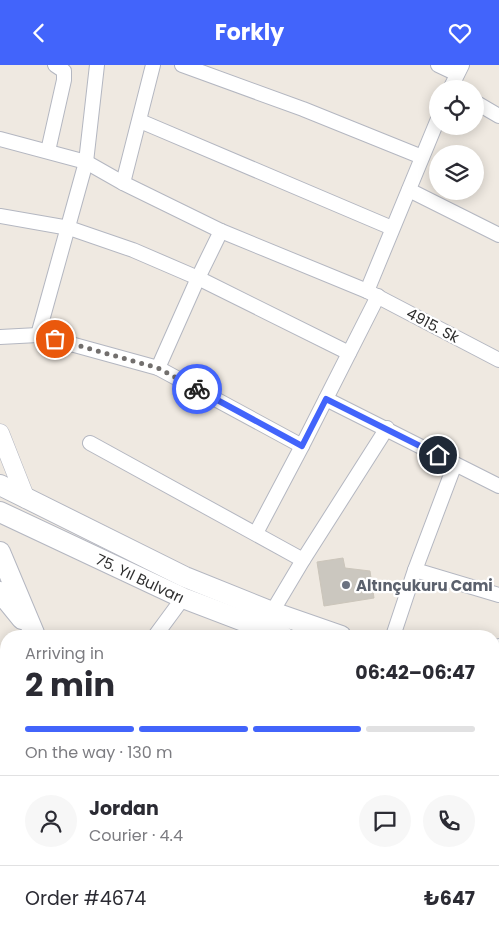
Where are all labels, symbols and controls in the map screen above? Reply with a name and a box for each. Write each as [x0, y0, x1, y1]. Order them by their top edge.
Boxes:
text: Forkly [215, 17, 284, 48]
icon: back [25, 19, 53, 47]
icon: heart [446, 19, 474, 47]
map controls [429, 80, 484, 200]
button: locate [429, 80, 484, 135]
button: layers [429, 145, 484, 200]
street label: 4915. Sk [403, 302, 463, 348]
pin [34, 318, 76, 360]
icon: bag [41, 325, 69, 353]
courier [172, 364, 222, 414]
icon: bike [183, 375, 211, 403]
pin [417, 434, 459, 476]
icon: home [424, 441, 452, 469]
street label: 75. Yıl Bulvarı [93, 548, 188, 608]
place label: Altınçukuru Cami [356, 575, 493, 596]
marker: Altınçukuru Cami [340, 579, 352, 591]
text: Arriving in [25, 642, 104, 665]
text: 06:42–06:47 [355, 659, 475, 686]
text: 2 min [25, 662, 115, 707]
text: On the way · 130 m [25, 741, 173, 764]
button: person [25, 795, 77, 847]
text: Jordan [89, 795, 159, 822]
button: chat [359, 795, 411, 847]
button: phone [423, 795, 475, 847]
text: Courier · 4.4 [89, 824, 183, 847]
text: Order #4674 [25, 885, 146, 912]
text: ₺647 [424, 885, 475, 912]

